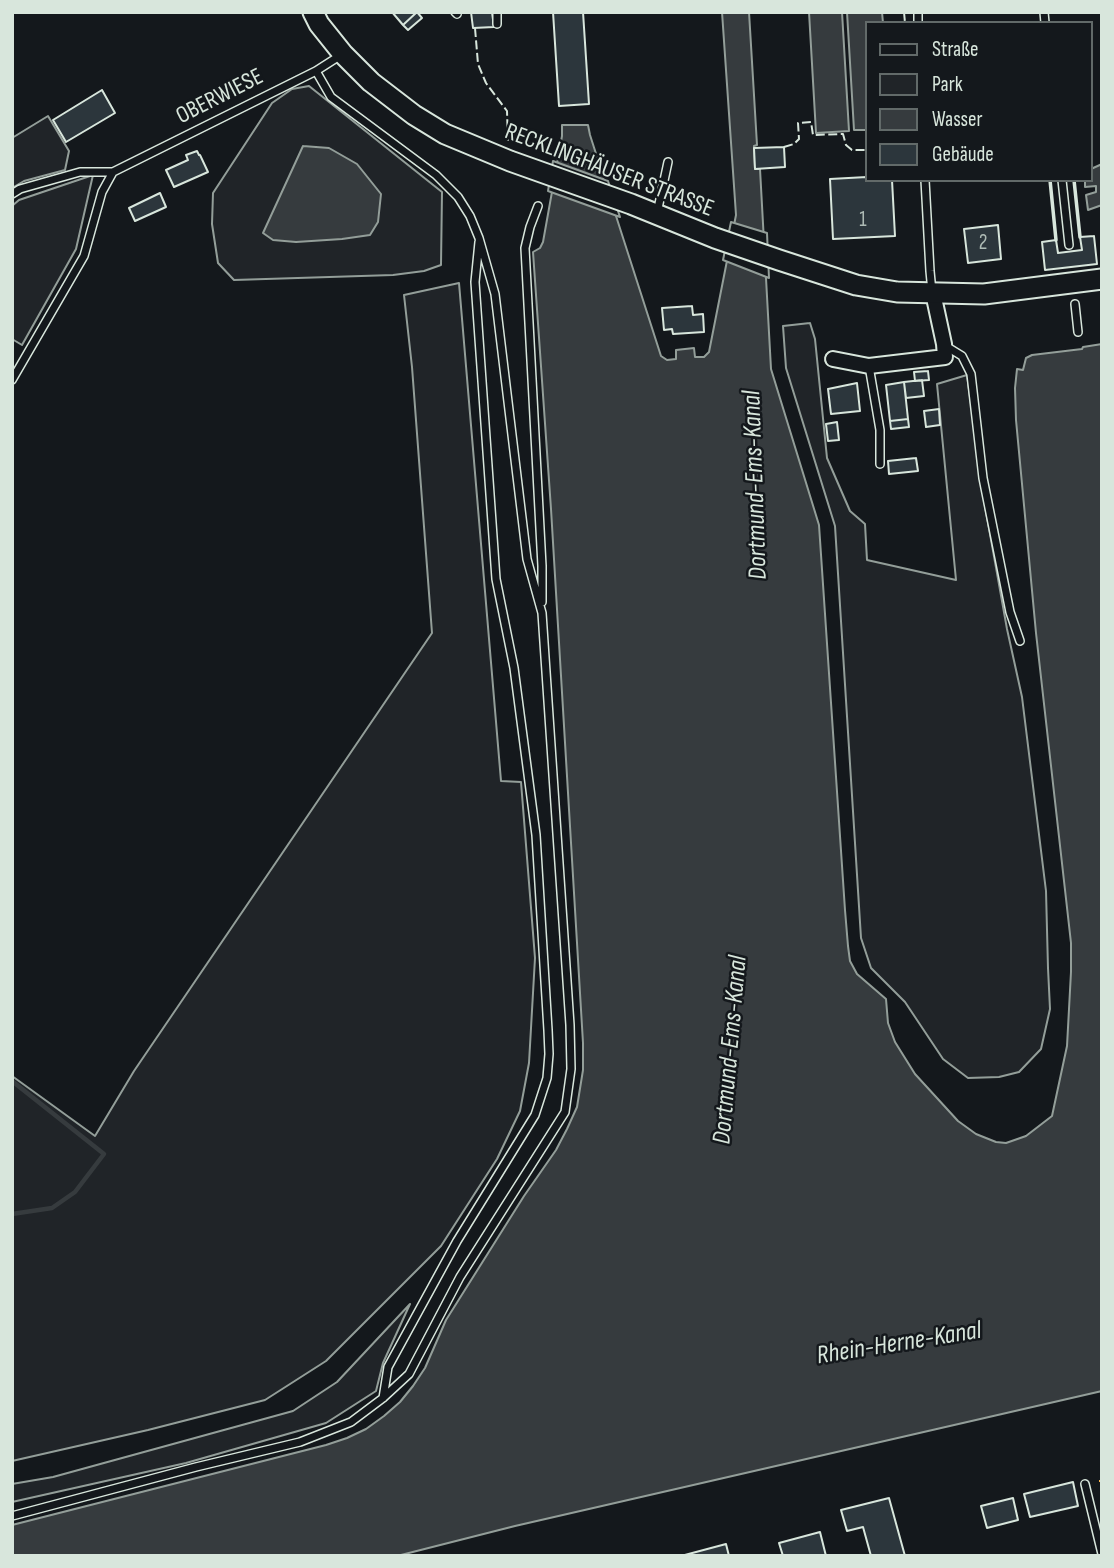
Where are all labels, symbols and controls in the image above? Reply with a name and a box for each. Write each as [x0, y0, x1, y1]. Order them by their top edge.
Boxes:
legend [866, 21, 1093, 182]
text: Straße [932, 37, 978, 62]
street label: OBERWIESE [172, 63, 268, 131]
text: Park [932, 72, 963, 97]
text: Wasser [932, 107, 983, 132]
street label: RECKLINGHÄUSER STRASSE [501, 118, 717, 224]
text: Gebäude [932, 142, 994, 167]
house number: 1 [859, 208, 867, 234]
house number: 2 [979, 231, 987, 257]
water label: Dortmund-Ems-Kanal [737, 390, 775, 580]
water label: Dortmund-Ems-Kanal [707, 954, 755, 1146]
water label: Rhein-Herne-Kanal [814, 1316, 984, 1372]

